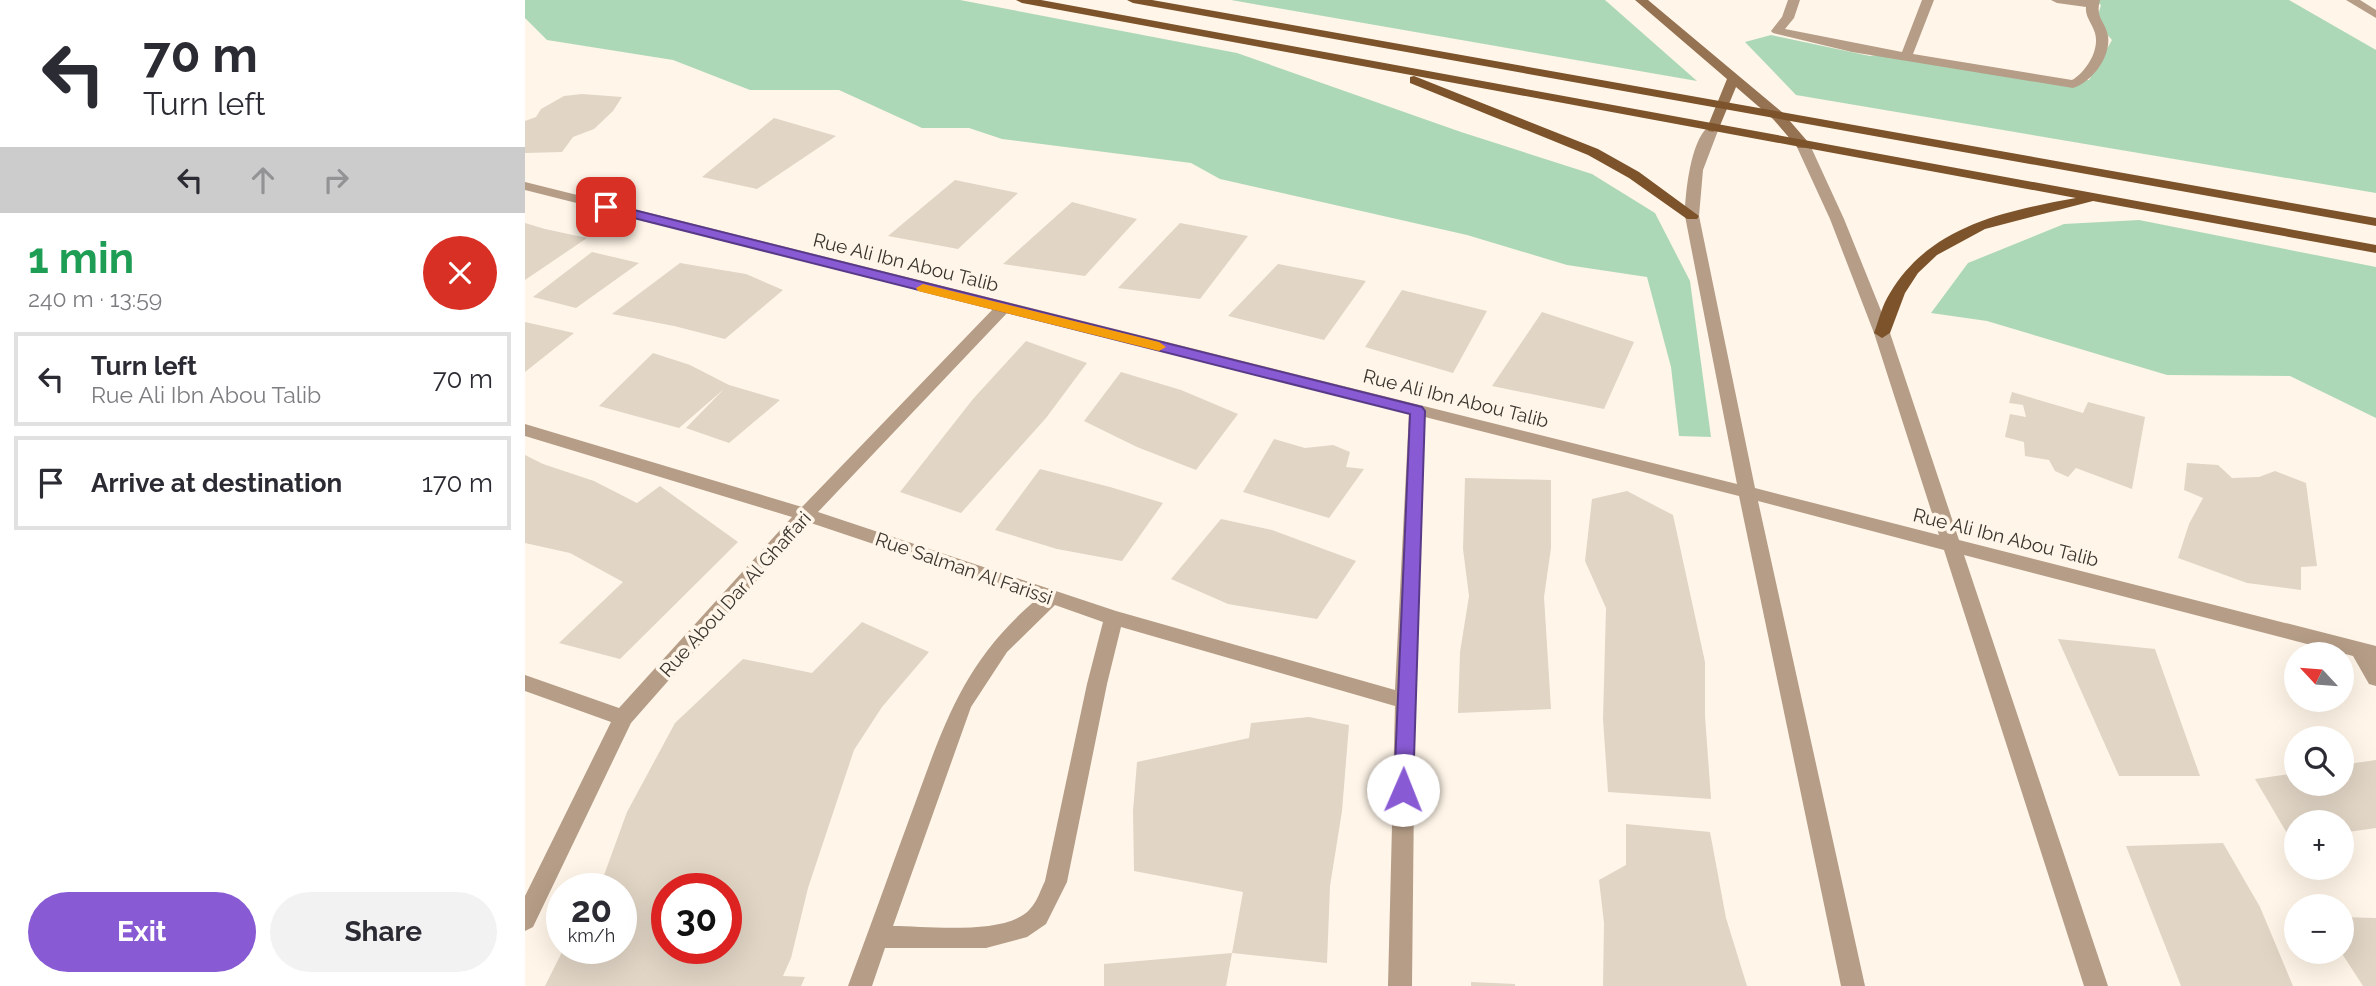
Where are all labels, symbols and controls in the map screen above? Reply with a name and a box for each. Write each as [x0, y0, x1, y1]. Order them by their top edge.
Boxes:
text: 70 m [143, 26, 258, 83]
icon: left [28, 28, 119, 119]
text: Turn left [143, 85, 265, 122]
icon: left [171, 161, 209, 199]
icon: ahead [244, 161, 282, 199]
icon: right [317, 161, 355, 199]
pin [576, 177, 636, 237]
icon: arrive [587, 188, 625, 226]
street label: Rue Ali Ibn Abou Talib [811, 228, 1001, 296]
text: 1 min [28, 234, 134, 283]
button: close [423, 236, 497, 310]
text: 240 m · 13:59 [28, 285, 162, 312]
text: Turn left [91, 351, 197, 381]
icon: left [32, 360, 70, 398]
text: 70 m [433, 364, 493, 394]
street label: Rue Ali Ibn Abou Talib [1361, 364, 1551, 432]
text: Rue Ali Ibn Abou Talib [91, 381, 321, 408]
icon: arrive [32, 464, 70, 502]
text: Arrive at destination [91, 468, 342, 498]
text: 170 m [422, 468, 493, 498]
street label: Rue Ali Ibn Abou Talib [1911, 503, 2101, 571]
street label: Rue Abou Dar Al Ghaffari [655, 507, 815, 681]
street label: Rue Salman Al Farissi [873, 527, 1055, 609]
north arrow [2284, 642, 2354, 712]
map controls [2284, 642, 2354, 964]
button: search [2284, 726, 2354, 796]
position arrow [1366, 753, 1440, 827]
button: + [2284, 810, 2354, 880]
speed limit sign: 30 [651, 873, 742, 964]
text: 20 [571, 889, 612, 930]
button: Exit [28, 892, 256, 972]
button: Share [270, 892, 497, 972]
button: − [2284, 894, 2354, 964]
text: km/h [568, 925, 615, 946]

